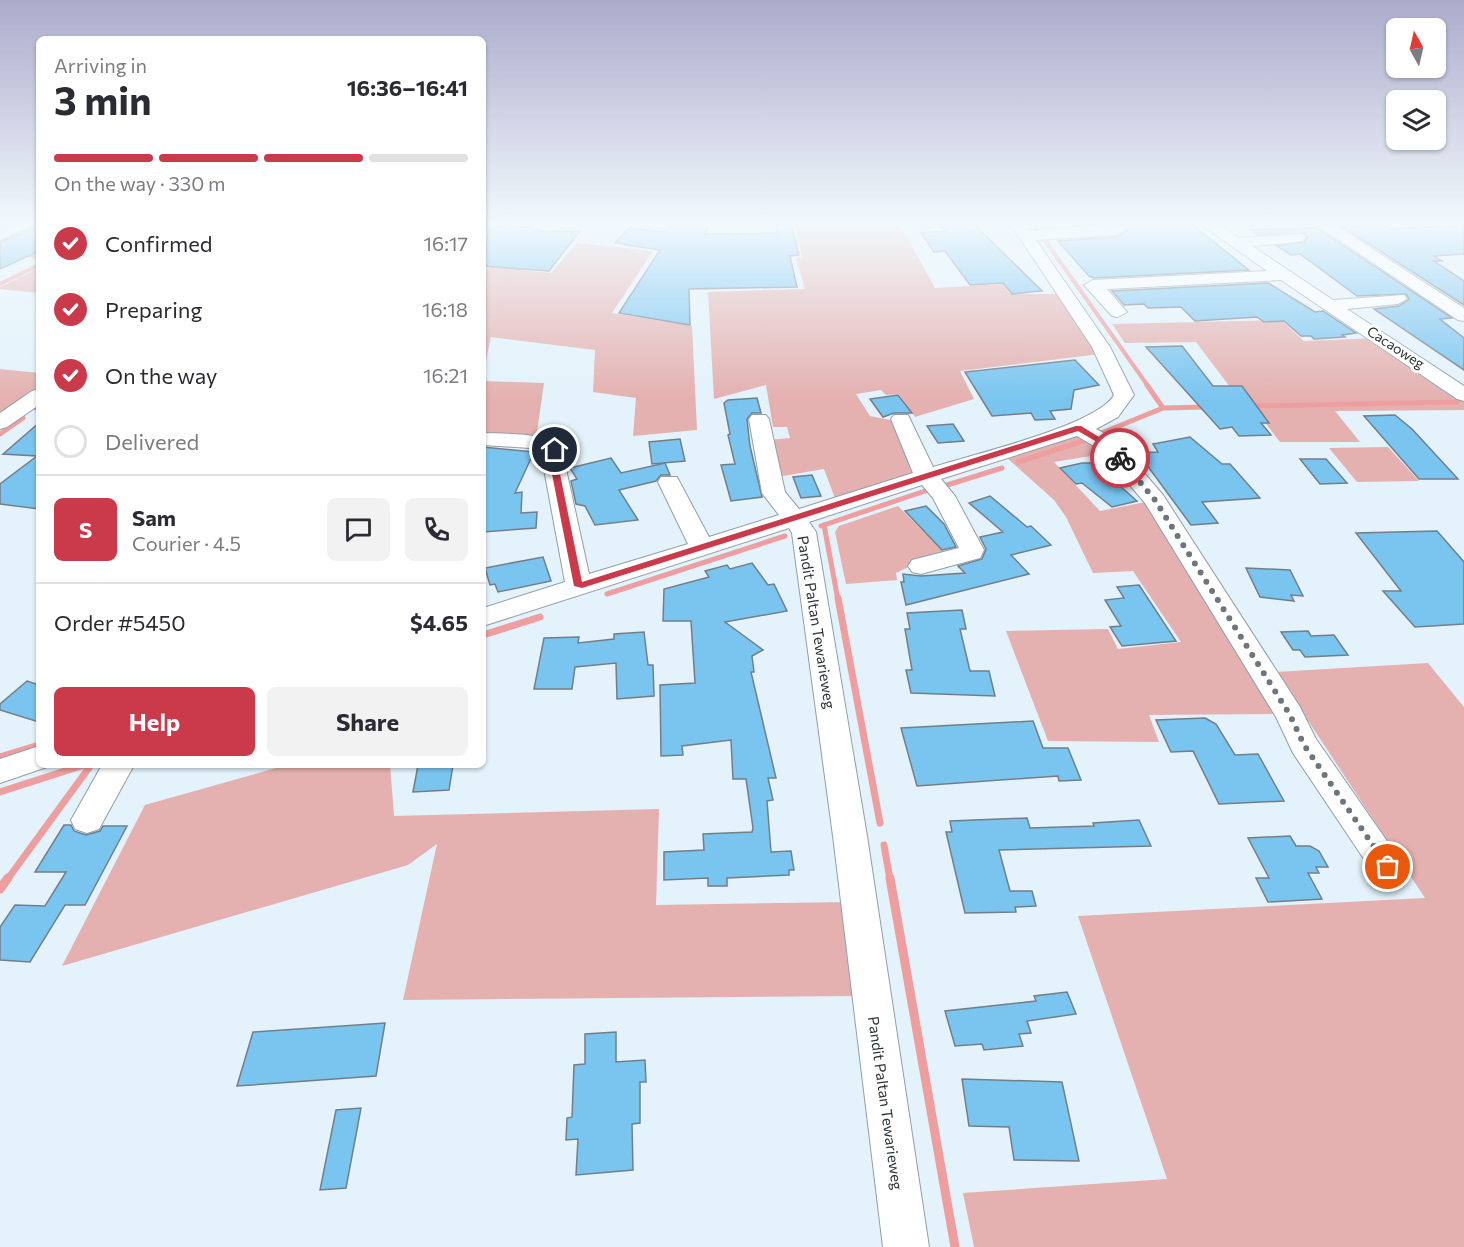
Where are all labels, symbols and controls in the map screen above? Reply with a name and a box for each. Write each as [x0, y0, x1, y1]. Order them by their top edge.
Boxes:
north arrow [1386, 18, 1446, 78]
map controls [1386, 18, 1446, 150]
text: Arriving in [54, 53, 147, 77]
text: 16:36–16:41 [347, 74, 468, 101]
text: 3 min [54, 75, 152, 123]
button: layers [1386, 90, 1446, 150]
text: On the way · 330 m [54, 171, 226, 195]
icon: check [54, 227, 87, 260]
text: Confirmed [105, 230, 212, 257]
text: 16:17 [423, 231, 468, 255]
icon: check [54, 293, 87, 326]
text: Preparing [105, 296, 202, 323]
text: 16:18 [422, 297, 468, 321]
street label: Cacaoweg [1364, 322, 1428, 372]
icon: check [54, 359, 87, 392]
text: On the way [105, 362, 217, 389]
text: 16:21 [423, 363, 468, 387]
pin [529, 424, 580, 475]
text: Delivered [105, 428, 199, 455]
courier [1090, 428, 1150, 488]
icon: home [538, 433, 571, 466]
icon: bike [1104, 442, 1137, 475]
button: chat [327, 498, 390, 561]
button: phone [405, 498, 468, 561]
text: Sam [132, 504, 176, 531]
text: S [79, 516, 92, 543]
text: Courier · 4.5 [132, 531, 241, 555]
street label: Pandit Paltan Tewarieweg [794, 534, 840, 710]
text: Order #5450 [54, 609, 186, 636]
text: $4.65 [410, 609, 468, 636]
button: Help [54, 687, 255, 756]
button: Share [267, 687, 468, 756]
pin [1362, 841, 1413, 892]
icon: bag [1371, 850, 1404, 883]
street label: Pandit Paltan Tewarieweg [865, 1015, 907, 1191]

